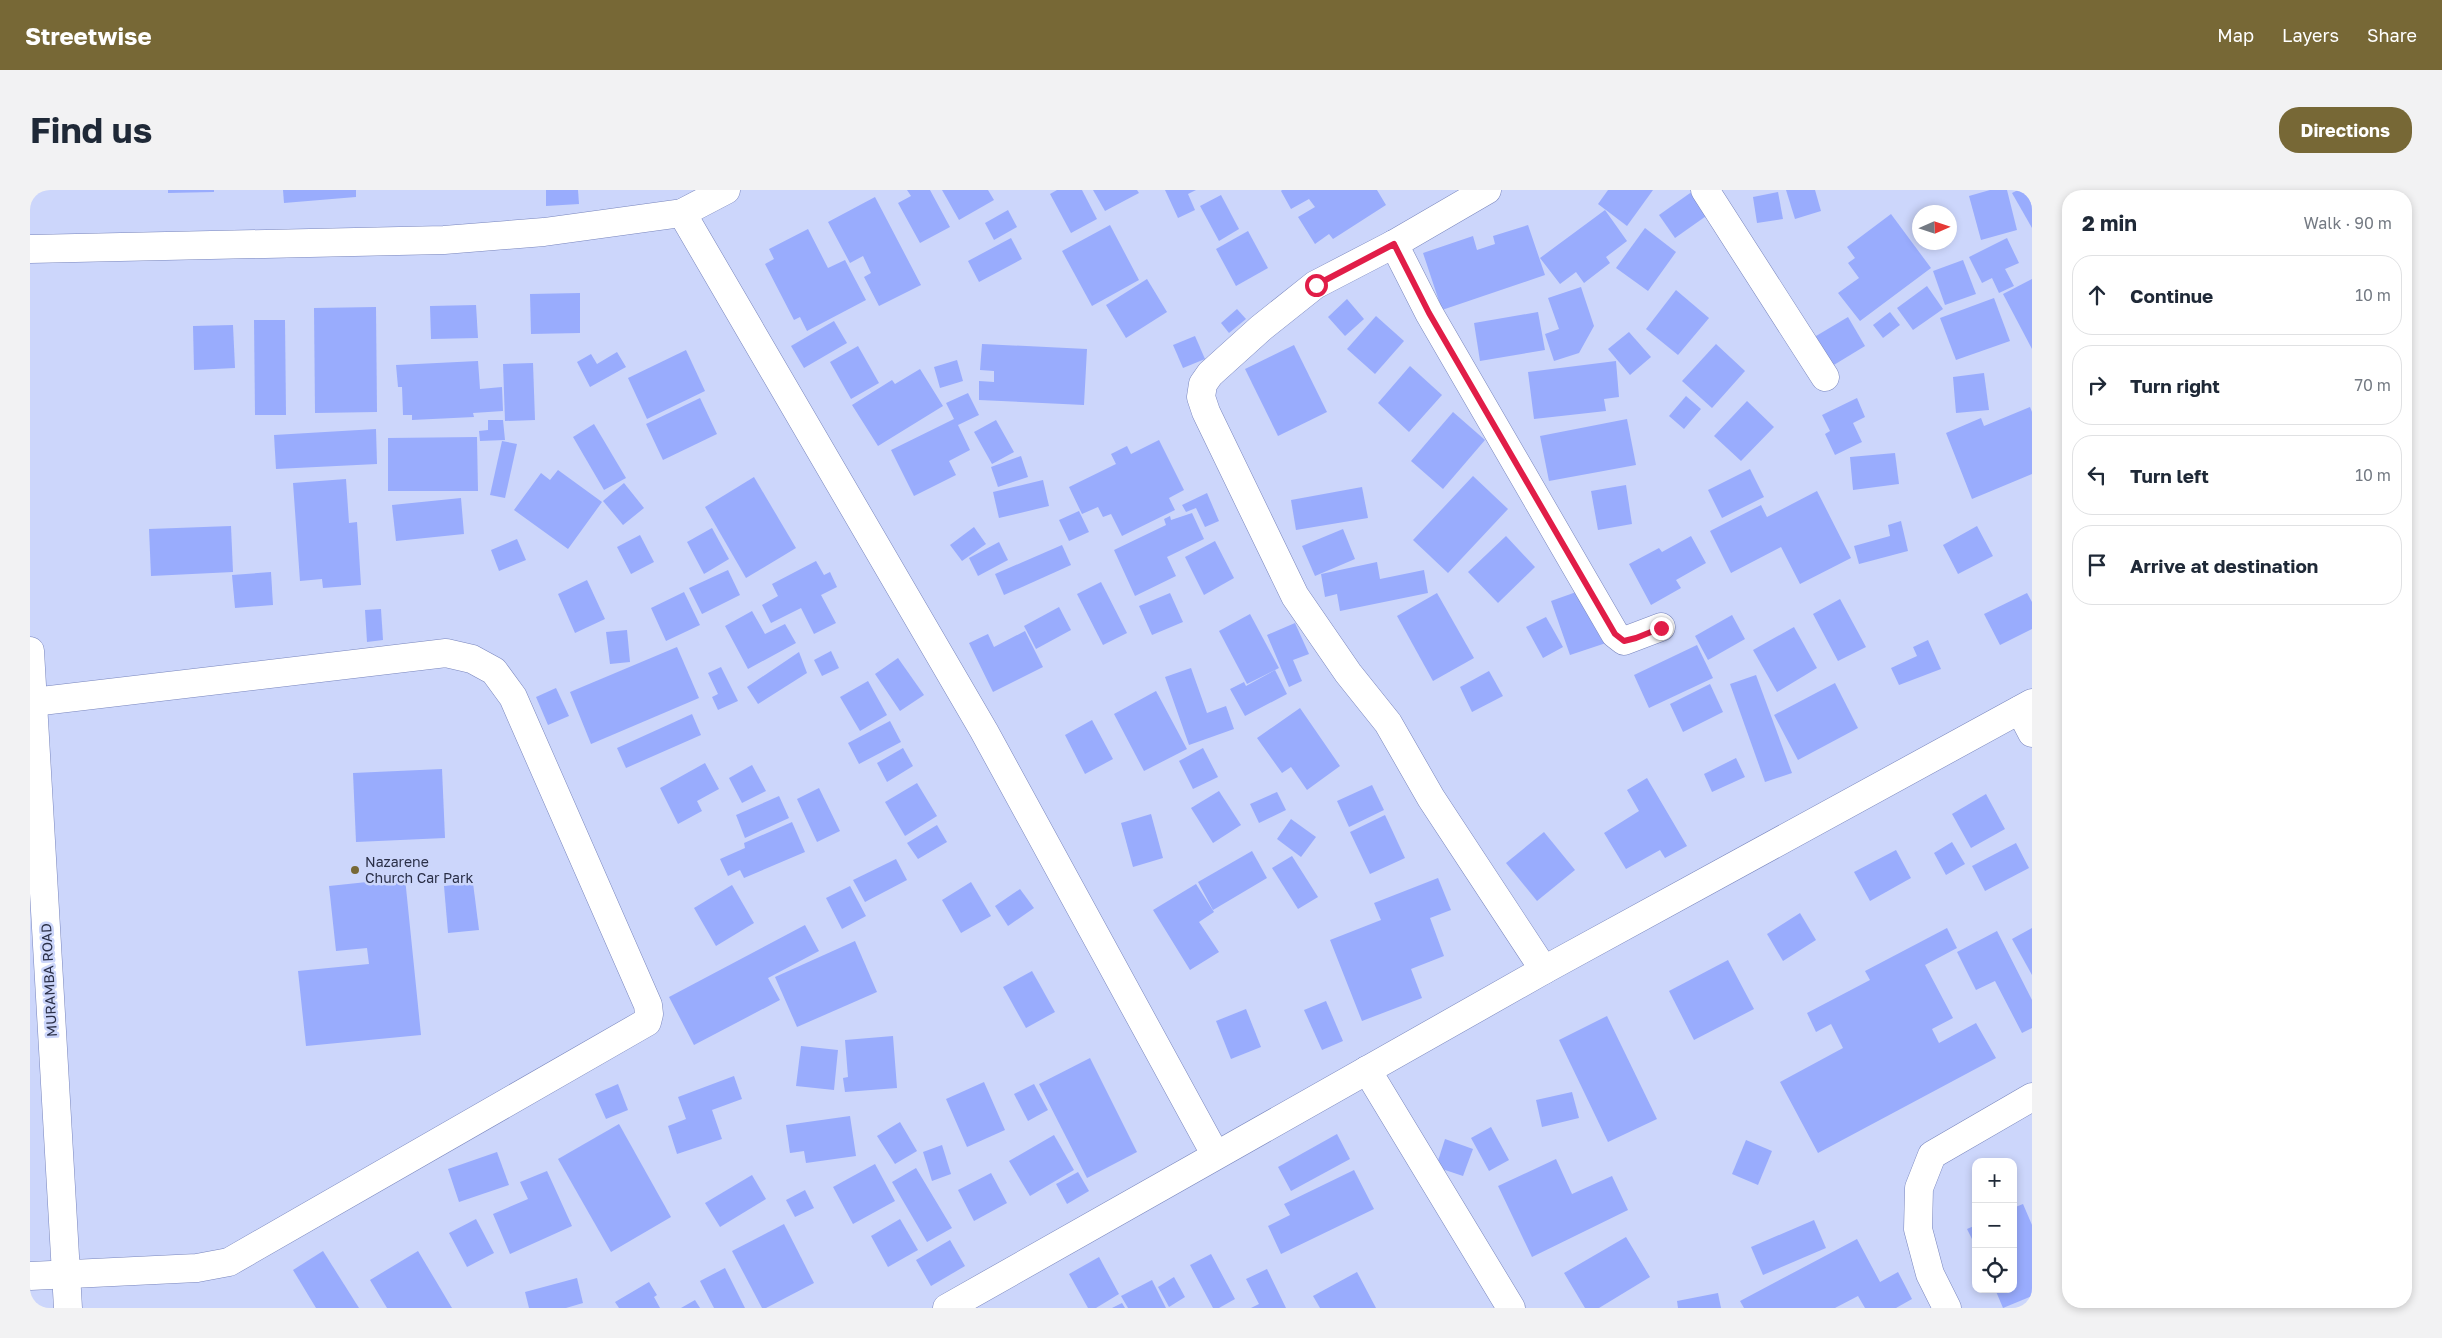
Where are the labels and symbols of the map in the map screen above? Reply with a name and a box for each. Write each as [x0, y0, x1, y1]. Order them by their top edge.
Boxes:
north arrow [1912, 205, 1957, 250]
route start [1305, 274, 1328, 297]
route end [1650, 617, 1673, 640]
place label: Nazarene Church Car Park [365, 853, 473, 886]
marker: Nazarene Church Car Park [349, 864, 361, 876]
street label: MURAMBA ROAD [37, 923, 60, 1037]

